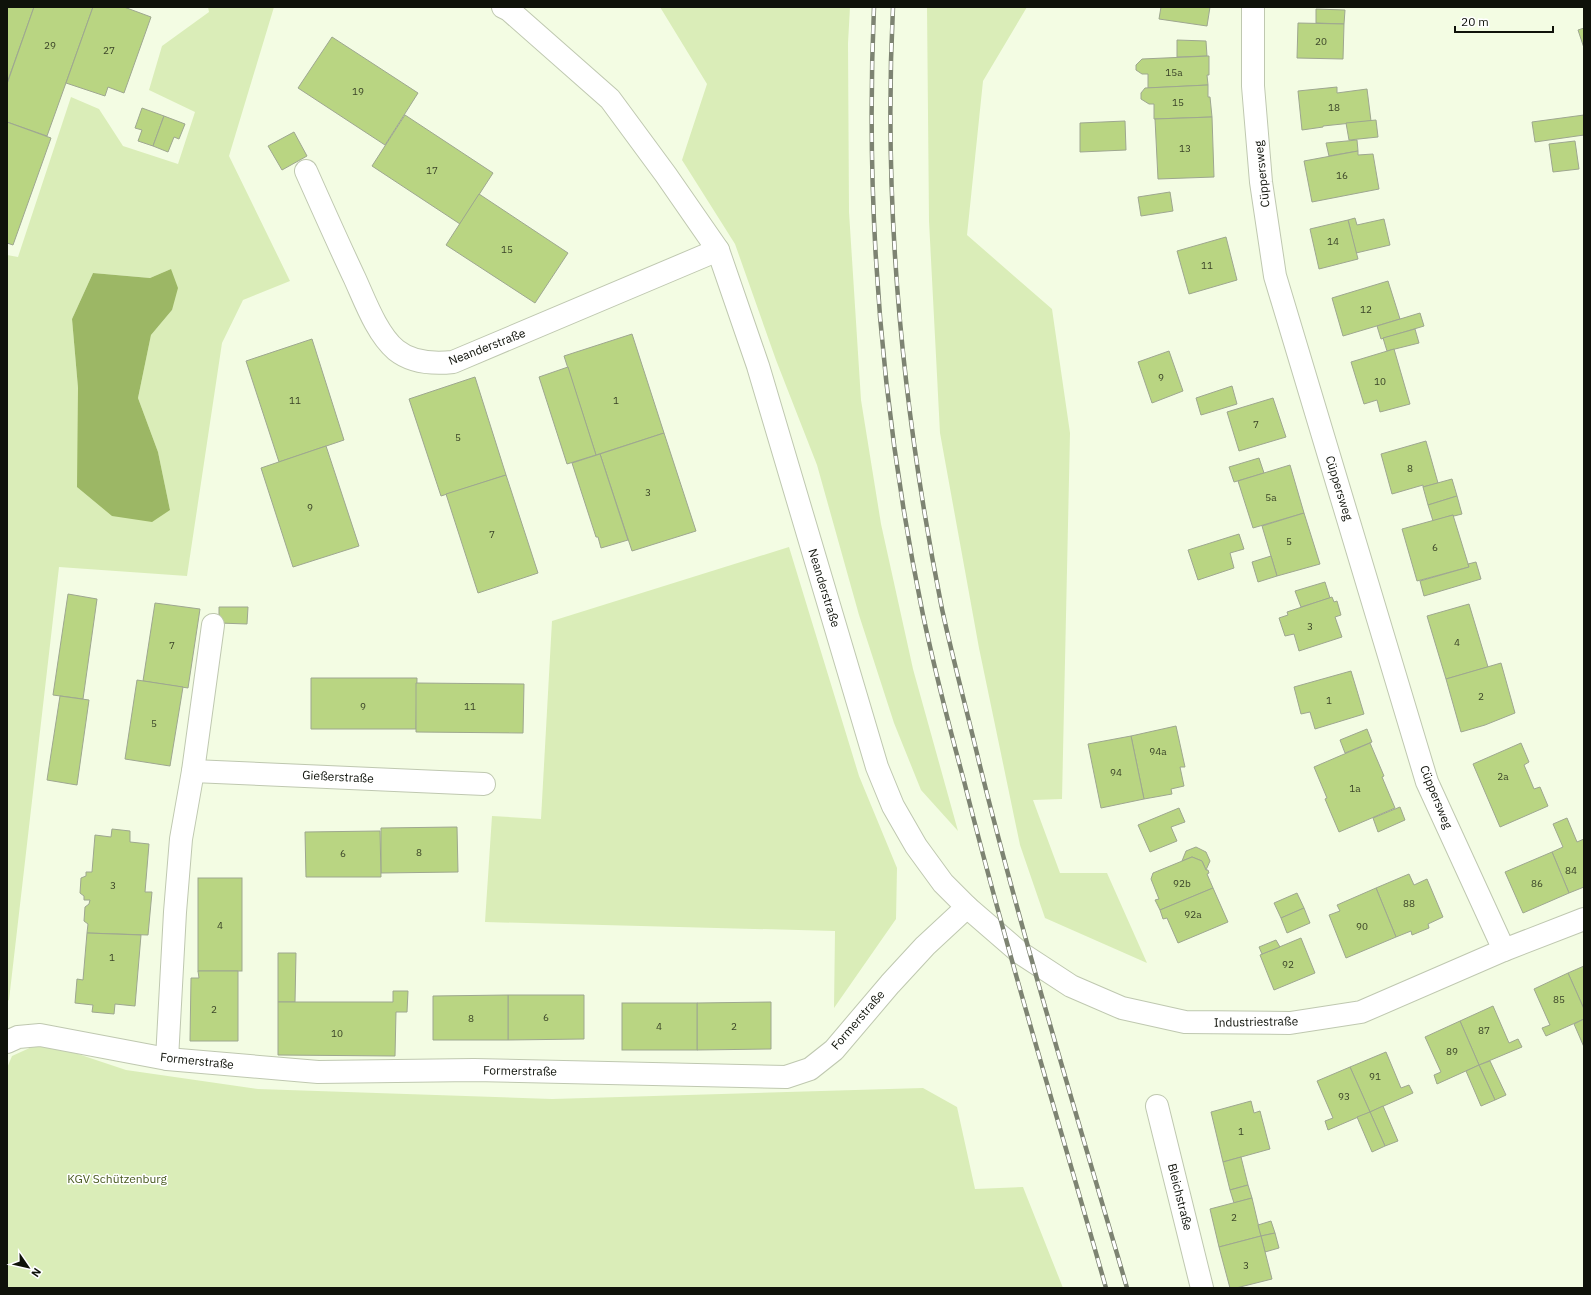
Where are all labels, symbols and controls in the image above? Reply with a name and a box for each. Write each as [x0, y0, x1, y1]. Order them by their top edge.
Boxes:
scale bar [1455, 8, 1553, 34]
text: 20 m [1461, 14, 1489, 29]
house number: 20 [1315, 35, 1327, 48]
house number: 29 [44, 39, 56, 52]
house number: 27 [103, 44, 115, 57]
house number: 15a [1165, 66, 1183, 79]
house number: 19 [352, 85, 364, 98]
house number: 15 [1172, 96, 1184, 109]
house number: 18 [1328, 101, 1340, 114]
street label: Cüppersweg [1250, 139, 1272, 208]
house number: 13 [1179, 142, 1191, 155]
house number: 17 [426, 164, 438, 177]
house number: 16 [1336, 169, 1348, 182]
house number: 14 [1327, 235, 1339, 248]
house number: 15 [501, 243, 513, 256]
house number: 11 [1201, 259, 1213, 272]
house number: 12 [1360, 303, 1372, 316]
street label: Neanderstraße [446, 325, 528, 368]
house number: 9 [1158, 371, 1164, 384]
house number: 10 [1374, 375, 1386, 388]
house number: 11 [289, 394, 301, 407]
house number: 1 [613, 394, 619, 407]
house number: 7 [1253, 418, 1259, 431]
house number: 5 [455, 431, 461, 444]
street label: Cüppersweg [1323, 454, 1357, 523]
house number: 8 [1407, 462, 1413, 475]
house number: 3 [645, 486, 651, 499]
house number: 5a [1265, 491, 1277, 504]
house number: 9 [307, 501, 313, 514]
house number: 7 [489, 528, 495, 541]
house number: 5 [1286, 535, 1292, 548]
house number: 6 [1432, 541, 1438, 554]
street label: Neanderstraße [805, 547, 844, 629]
house number: 3 [1307, 620, 1313, 633]
house number: 4 [1454, 636, 1460, 649]
house number: 7 [169, 639, 175, 652]
house number: 2 [1478, 690, 1484, 703]
house number: 1 [1326, 694, 1332, 707]
house number: 9 [360, 700, 366, 713]
house number: 11 [464, 700, 476, 713]
house number: 5 [151, 717, 157, 730]
house number: 94a [1149, 745, 1167, 758]
street label: Cüppersweg [1417, 763, 1456, 831]
house number: 94 [1110, 766, 1122, 779]
street label: Gießerstraße [302, 767, 375, 786]
house number: 2a [1497, 770, 1509, 783]
house number: 1a [1349, 782, 1361, 795]
house number: 8 [416, 846, 422, 859]
house number: 6 [340, 847, 346, 860]
house number: 84 [1565, 864, 1577, 877]
house number: 92b [1173, 877, 1191, 890]
house number: 86 [1531, 877, 1543, 890]
house number: 3 [110, 879, 116, 892]
house number: 88 [1403, 897, 1415, 910]
house number: 92a [1184, 908, 1202, 921]
house number: 4 [217, 919, 223, 932]
house number: 90 [1356, 920, 1368, 933]
house number: 1 [109, 951, 115, 964]
house number: 92 [1282, 958, 1294, 971]
street label: Formerstraße [828, 987, 888, 1053]
house number: 85 [1553, 993, 1565, 1006]
house number: 2 [211, 1003, 217, 1016]
house number: 6 [543, 1011, 549, 1024]
house number: 8 [468, 1012, 474, 1025]
street label: Industriestraße [1214, 1013, 1299, 1030]
house number: 4 [656, 1020, 662, 1033]
house number: 2 [731, 1020, 737, 1033]
house number: 87 [1478, 1024, 1490, 1037]
house number: 10 [331, 1027, 343, 1040]
house number: 89 [1446, 1045, 1458, 1058]
street label: Formerstraße [159, 1049, 235, 1072]
street label: Formerstraße [483, 1062, 558, 1079]
house number: 91 [1369, 1070, 1381, 1083]
house number: 93 [1338, 1090, 1350, 1103]
house number: 1 [1238, 1125, 1244, 1138]
street label: Bleichstraße [1165, 1162, 1196, 1232]
park label: KGV Schützenburg [67, 1171, 167, 1186]
house number: 2 [1231, 1211, 1237, 1224]
north arrow [8, 1247, 48, 1287]
house number: 3 [1243, 1259, 1249, 1272]
text: N [28, 1265, 44, 1280]

